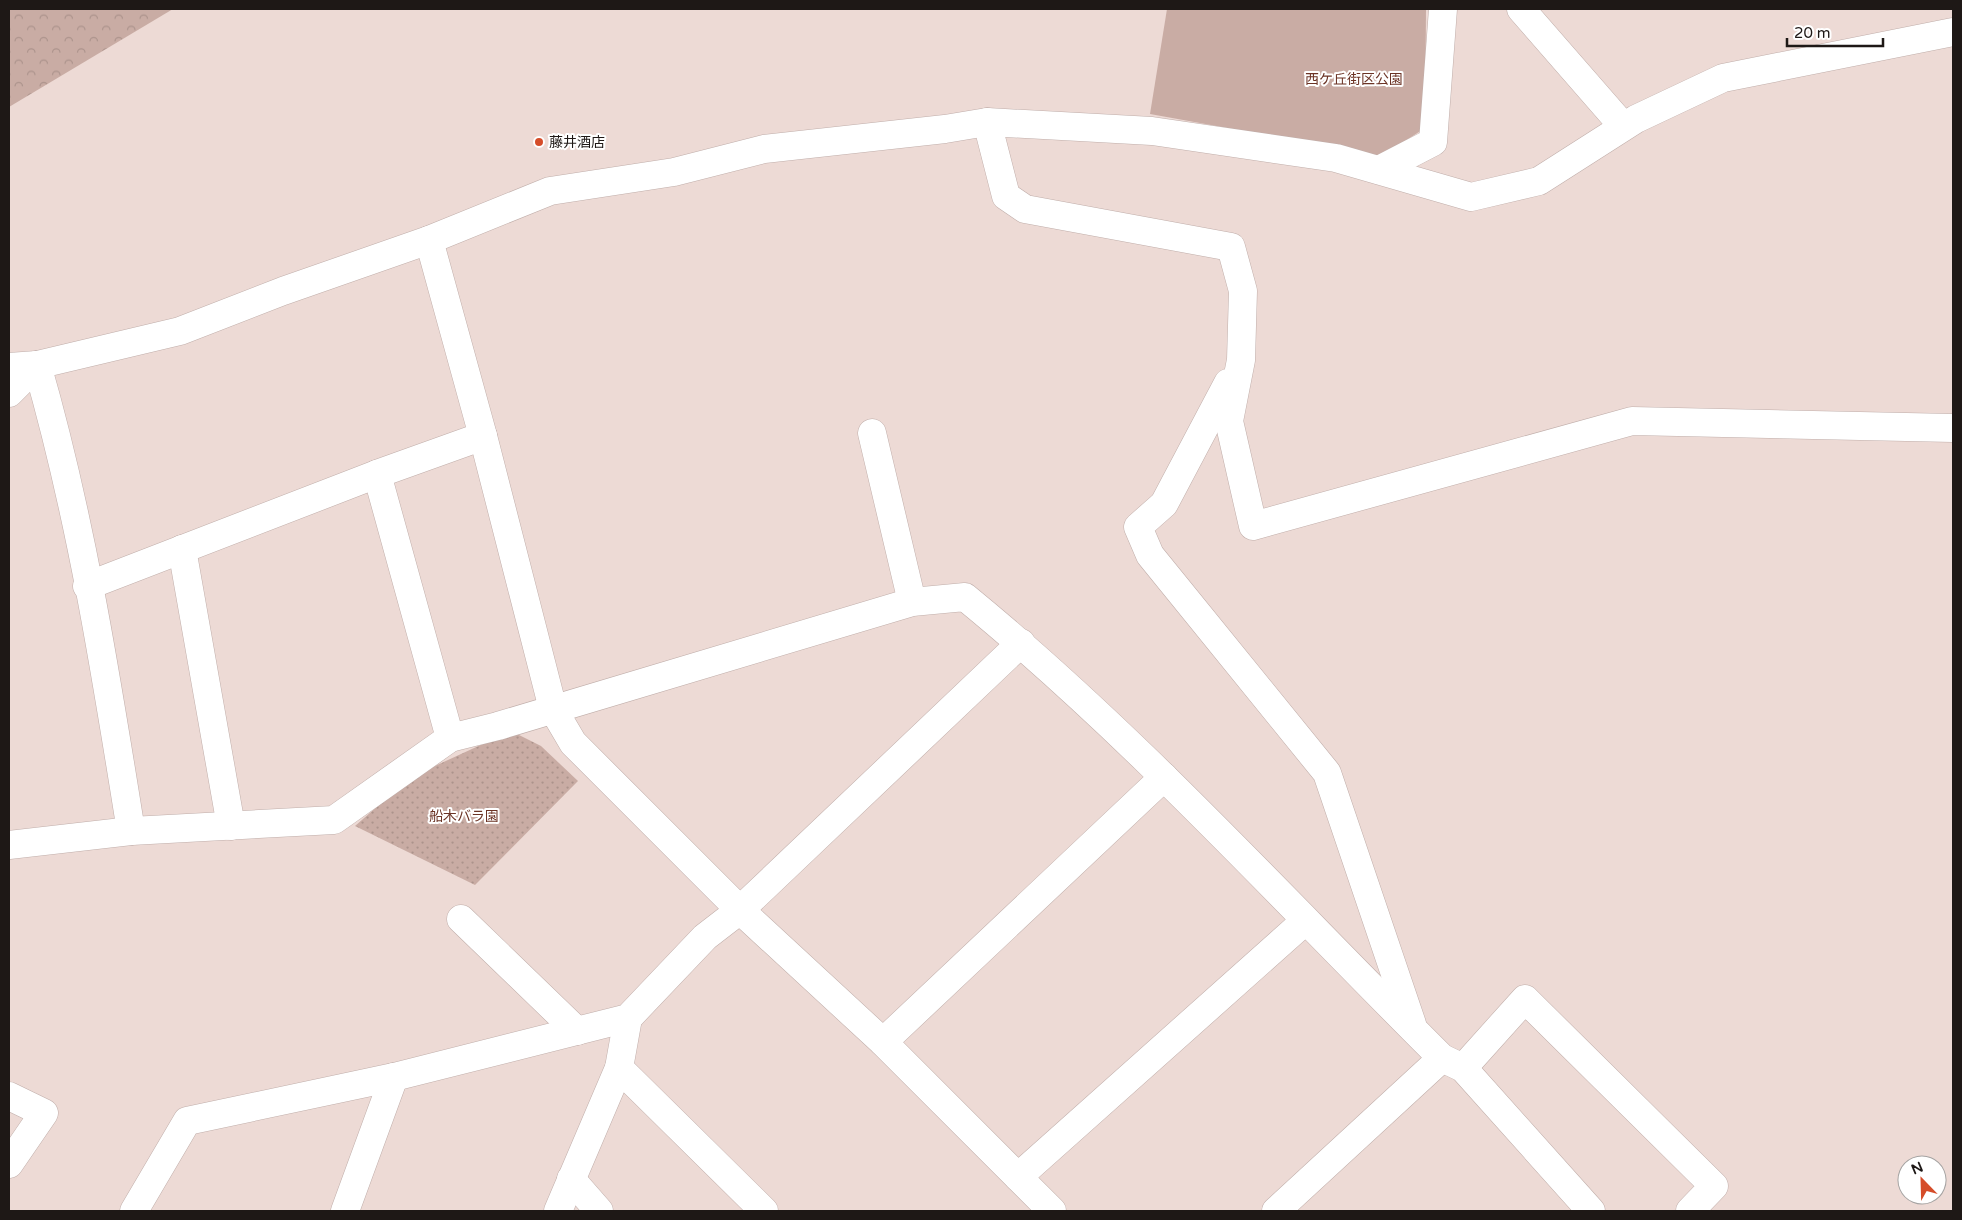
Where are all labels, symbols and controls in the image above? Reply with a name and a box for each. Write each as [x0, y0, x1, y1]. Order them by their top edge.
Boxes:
scale bar [1787, 15, 1883, 47]
text: 20 m [1794, 24, 1831, 42]
park label: 西ケ丘街区公園 [1305, 71, 1403, 88]
place label: 藤井酒店 [549, 134, 605, 151]
marker: 藤井酒店 [533, 136, 545, 148]
park label: 船木バラ園 [429, 808, 499, 825]
north arrow [1897, 1155, 1947, 1205]
text: N [1909, 1158, 1926, 1179]

